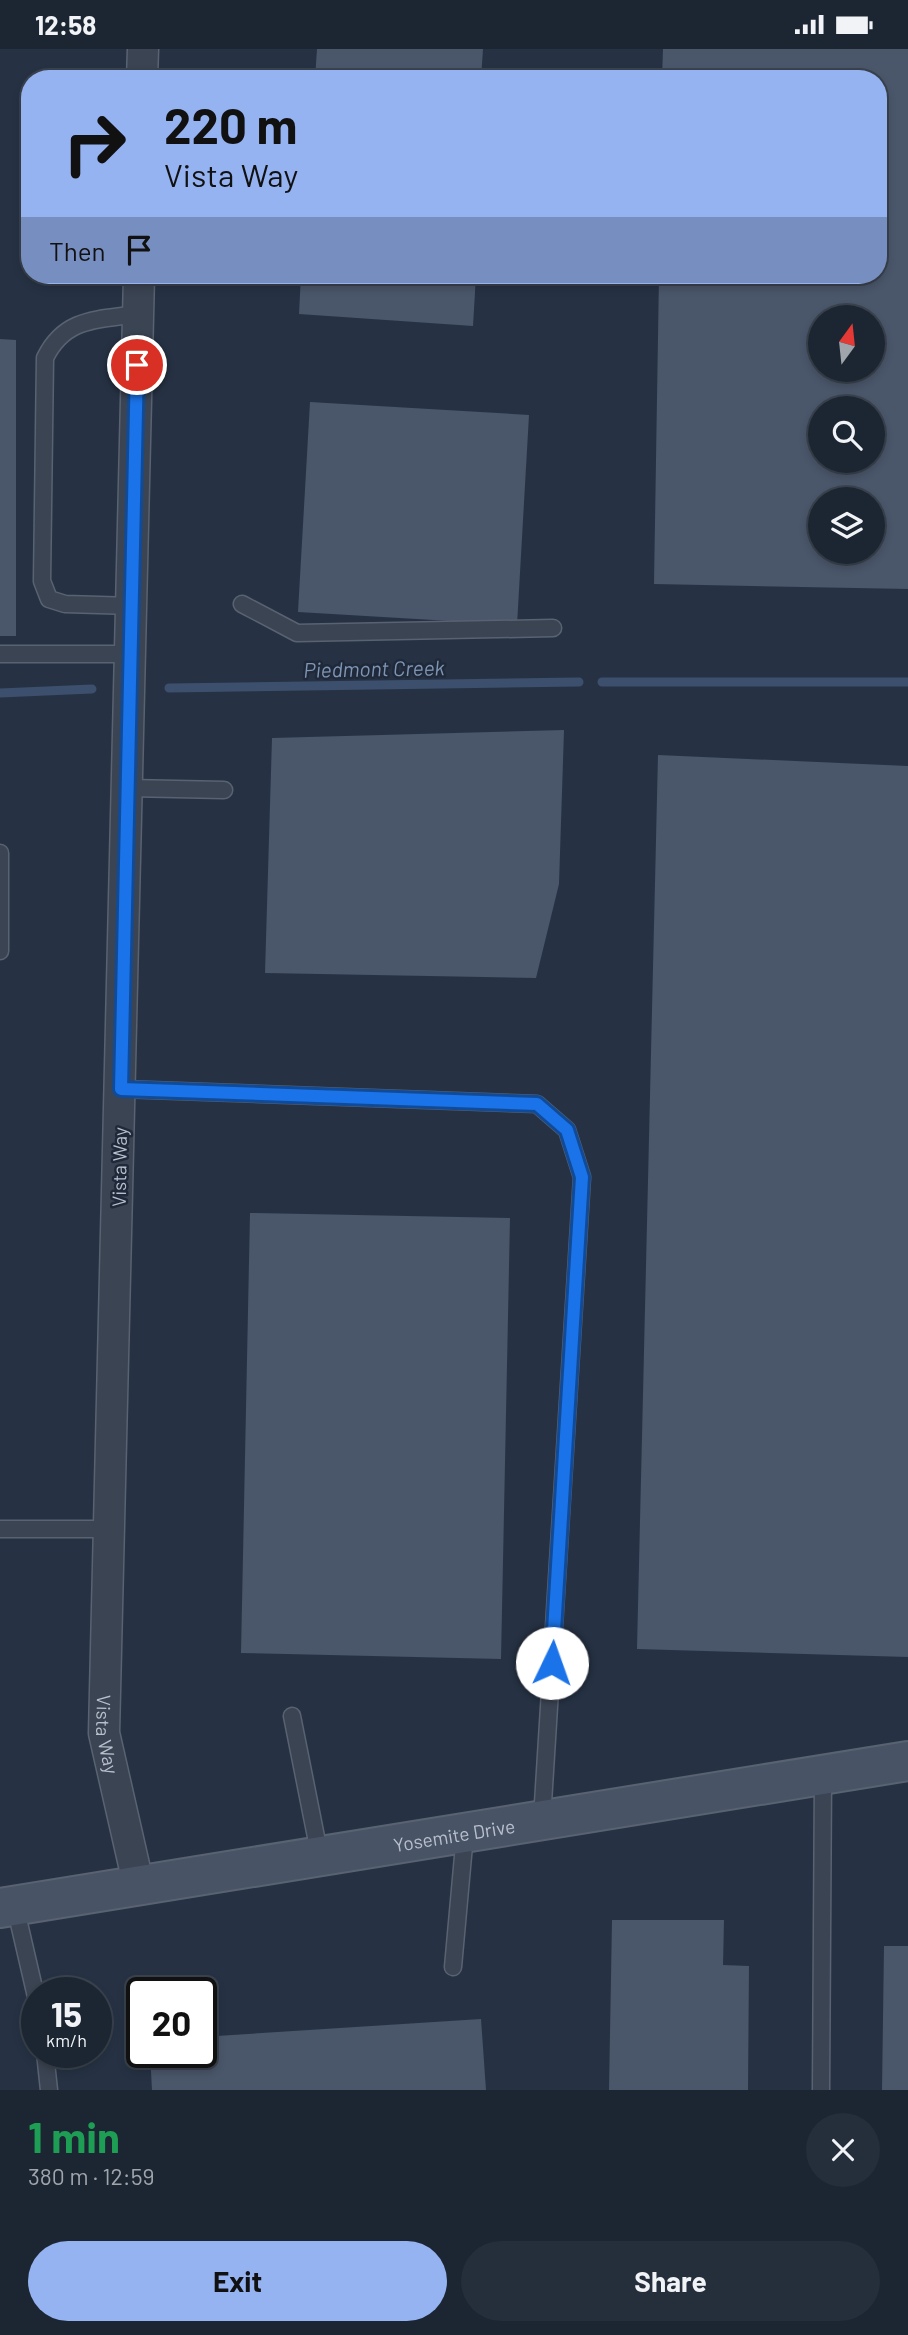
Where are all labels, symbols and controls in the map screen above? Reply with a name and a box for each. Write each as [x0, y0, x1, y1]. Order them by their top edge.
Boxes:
text: 12:58 [35, 9, 96, 40]
text: 220 m [164, 95, 298, 154]
icon: right [49, 98, 140, 189]
text: Vista Way [164, 155, 298, 193]
icon: arrive [120, 231, 158, 269]
text: Then [49, 235, 106, 266]
north arrow [808, 305, 886, 381]
map controls [808, 305, 885, 564]
pin [107, 335, 167, 395]
icon: arrive [118, 346, 156, 384]
button: search [808, 396, 885, 473]
button: layers [808, 487, 885, 564]
water label: Piedmont Creek [303, 654, 446, 682]
street label: Vista Way [107, 1127, 131, 1207]
position arrow [515, 1626, 589, 1700]
street label: Vista Way [92, 1694, 124, 1776]
street label: Yosemite Drive [392, 1813, 517, 1856]
speed limit sign: 20 [126, 1977, 217, 2068]
text: 15 [51, 1992, 82, 2034]
text: km/h [46, 2029, 87, 2051]
text: 1 min [28, 2111, 120, 2161]
button: close [806, 2113, 880, 2187]
text: 380 m · 12:59 [28, 2162, 154, 2190]
button: Exit [28, 2241, 447, 2321]
button: Share [461, 2241, 880, 2321]

